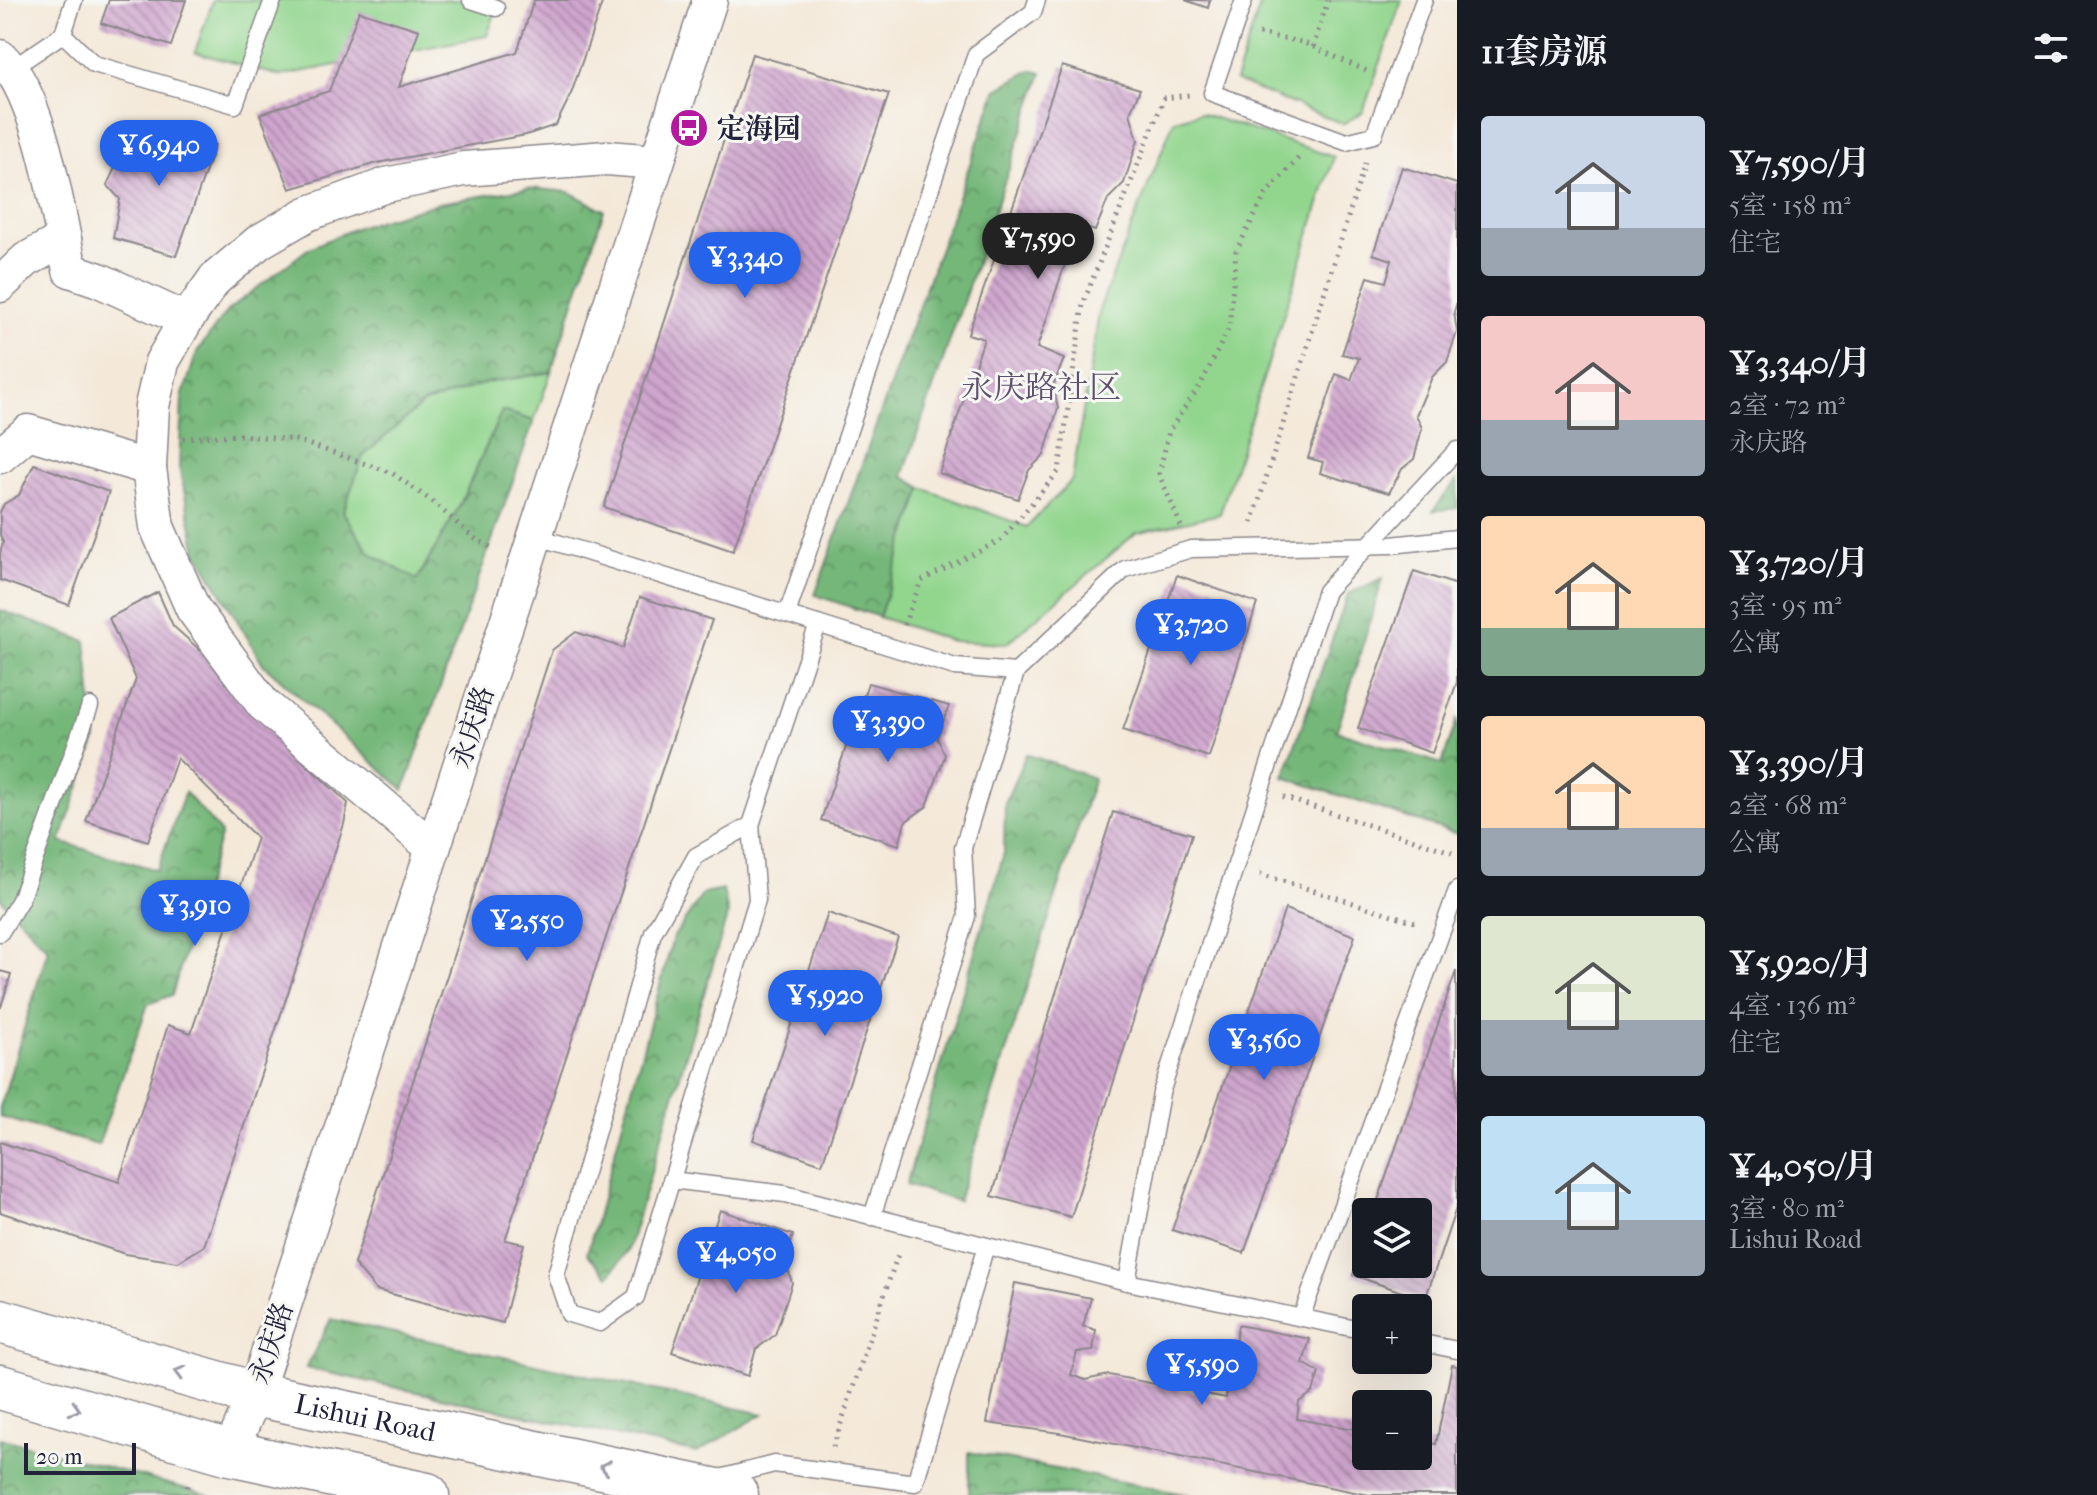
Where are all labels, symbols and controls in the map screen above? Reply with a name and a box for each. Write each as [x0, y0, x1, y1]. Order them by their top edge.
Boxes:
icon: filters [2029, 26, 2073, 70]
text: 11套房源 [1481, 32, 1607, 72]
bus stop icon: 定海园 [668, 107, 710, 149]
place label: 定海园 [717, 112, 801, 145]
pin: ¥6,940 [94, 120, 224, 188]
text: ¥6,940 [118, 130, 200, 161]
text: ¥7,590/月 [1729, 143, 1870, 183]
icon: home [1545, 148, 1641, 244]
text: 5室 · 158 m² [1729, 190, 1851, 221]
pin: ¥7,590 [973, 213, 1103, 281]
text: ¥7,590 [1000, 223, 1076, 254]
text: 住宅 [1729, 227, 1781, 258]
pin: ¥3,340 [680, 232, 810, 300]
text: ¥3,340 [707, 242, 783, 273]
text: ¥3,340/月 [1729, 343, 1871, 383]
icon: home [1545, 348, 1641, 444]
district label: 永庆路社区 [961, 369, 1121, 406]
text: 2室 · 72 m² [1729, 390, 1845, 421]
text: 永庆路 [1729, 427, 1807, 458]
text: ¥3,720/月 [1729, 543, 1869, 583]
icon: home [1545, 548, 1641, 644]
text: 3室 · 95 m² [1729, 590, 1841, 621]
pin: ¥3,720 [1126, 599, 1256, 667]
text: ¥3,720 [1153, 609, 1229, 640]
text: 公寓 [1729, 627, 1781, 658]
street label: 永庆路 [443, 682, 501, 772]
pin: ¥3,390 [823, 696, 953, 764]
text: ¥3,390 [851, 706, 925, 737]
text: ¥3,390/月 [1729, 743, 1869, 783]
icon: home [1545, 748, 1641, 844]
text: 2室 · 68 m² [1729, 790, 1846, 821]
text: 公寓 [1729, 827, 1781, 858]
pin: ¥3,910 [130, 880, 260, 948]
text: ¥3,910 [159, 890, 231, 921]
pin: ¥2,550 [462, 895, 592, 963]
text: ¥2,550 [490, 905, 564, 936]
text: ¥5,920/月 [1729, 943, 1873, 983]
icon: home [1545, 948, 1641, 1044]
pin: ¥5,920 [760, 970, 890, 1038]
text: ¥5,920 [786, 980, 864, 1011]
text: 4室 · 136 m² [1729, 990, 1855, 1021]
pin: ¥3,560 [1199, 1014, 1329, 1082]
text: ¥3,560 [1227, 1024, 1301, 1055]
text: 住宅 [1729, 1027, 1781, 1058]
text: ¥4,050/月 [1729, 1146, 1878, 1186]
icon: home [1545, 1148, 1641, 1244]
text: 3室 · 80 m² [1729, 1193, 1844, 1224]
map controls [1352, 1198, 1432, 1470]
button: layers [1352, 1198, 1432, 1278]
text: Lishui Road [1729, 1224, 1862, 1255]
pin: ¥4,050 [671, 1227, 801, 1295]
text: ¥4,050 [695, 1237, 777, 1268]
button: + [1352, 1294, 1432, 1374]
street label: 永庆路 [242, 1298, 300, 1388]
pin: ¥5,590 [1137, 1339, 1267, 1407]
text: ¥5,590 [1165, 1349, 1239, 1380]
one-way arrow [173, 1365, 187, 1382]
street label: Lishui Road [292, 1386, 440, 1448]
button: − [1352, 1390, 1432, 1470]
one-way arrow [68, 1400, 81, 1416]
scale bar [24, 1439, 136, 1475]
text: 20 m [36, 1444, 82, 1470]
one-way arrow [599, 1460, 612, 1477]

